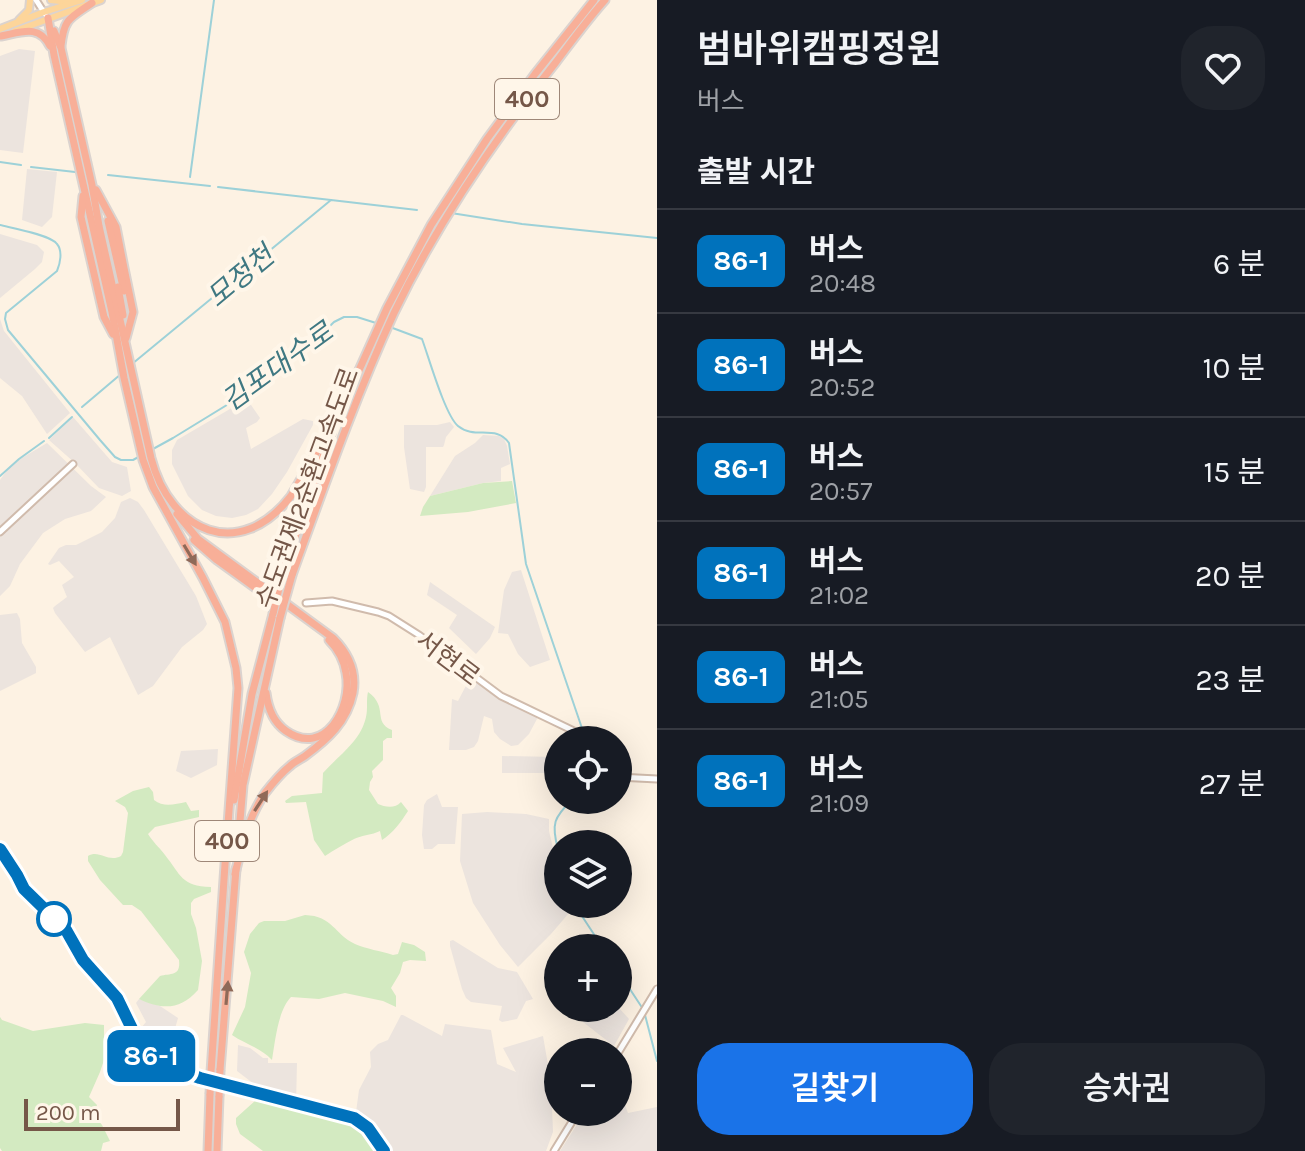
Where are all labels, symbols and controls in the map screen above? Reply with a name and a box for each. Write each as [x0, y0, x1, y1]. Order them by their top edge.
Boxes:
button: heart [1181, 26, 1265, 110]
text: 범바위캠핑정원 [697, 27, 942, 72]
road number: 400 [495, 79, 559, 119]
text: 버스 [697, 86, 745, 117]
text: 출발 시간 [697, 154, 815, 190]
text: 버스 [809, 231, 864, 267]
water label: 모정천 [200, 237, 283, 314]
text: 86-1 [713, 244, 769, 277]
text: 6 분 [1213, 246, 1265, 282]
text: 20:48 [809, 268, 876, 299]
water label: 김포대수로 [215, 314, 340, 418]
text: 버스 [809, 335, 864, 371]
text: 86-1 [713, 348, 769, 381]
text: 10 분 [1203, 350, 1265, 386]
street label: 수도권제2순환고속도로 [249, 363, 366, 613]
text: 20:52 [809, 372, 875, 403]
text: 버스 [809, 439, 864, 475]
text: 86-1 [713, 452, 769, 485]
text: 15 분 [1203, 454, 1265, 490]
text: 20:57 [809, 476, 872, 507]
text: 버스 [809, 543, 864, 579]
one-way arrow [183, 544, 197, 566]
text: 86-1 [713, 556, 769, 589]
text: 20 분 [1195, 558, 1265, 594]
text: 21:02 [809, 580, 869, 611]
street label: 서현로 [410, 624, 486, 692]
text: 버스 [809, 647, 864, 683]
text: 86-1 [713, 660, 769, 693]
text: 23 분 [1195, 662, 1265, 698]
text: 21:05 [809, 684, 869, 715]
map controls [544, 726, 632, 1126]
button: locate [544, 726, 632, 814]
text: 버스 [809, 751, 864, 787]
text: 86-1 [713, 764, 769, 797]
text: 27 분 [1199, 766, 1265, 802]
text: 21:09 [809, 788, 869, 819]
one-way arrow [253, 790, 267, 812]
road number: 400 [195, 821, 259, 861]
button: layers [544, 830, 632, 918]
unlabelled marker [37, 902, 71, 936]
button: + [544, 934, 632, 1022]
one-way arrow [221, 980, 234, 1005]
line badge: 86-1 [95, 1030, 207, 1082]
button: − [544, 1038, 632, 1126]
text: 86-1 [123, 1039, 179, 1072]
button: 길찾기 [697, 1043, 973, 1135]
button: 승차권 [989, 1043, 1265, 1135]
scale bar [24, 1095, 180, 1131]
text: 200 m [36, 1100, 101, 1126]

